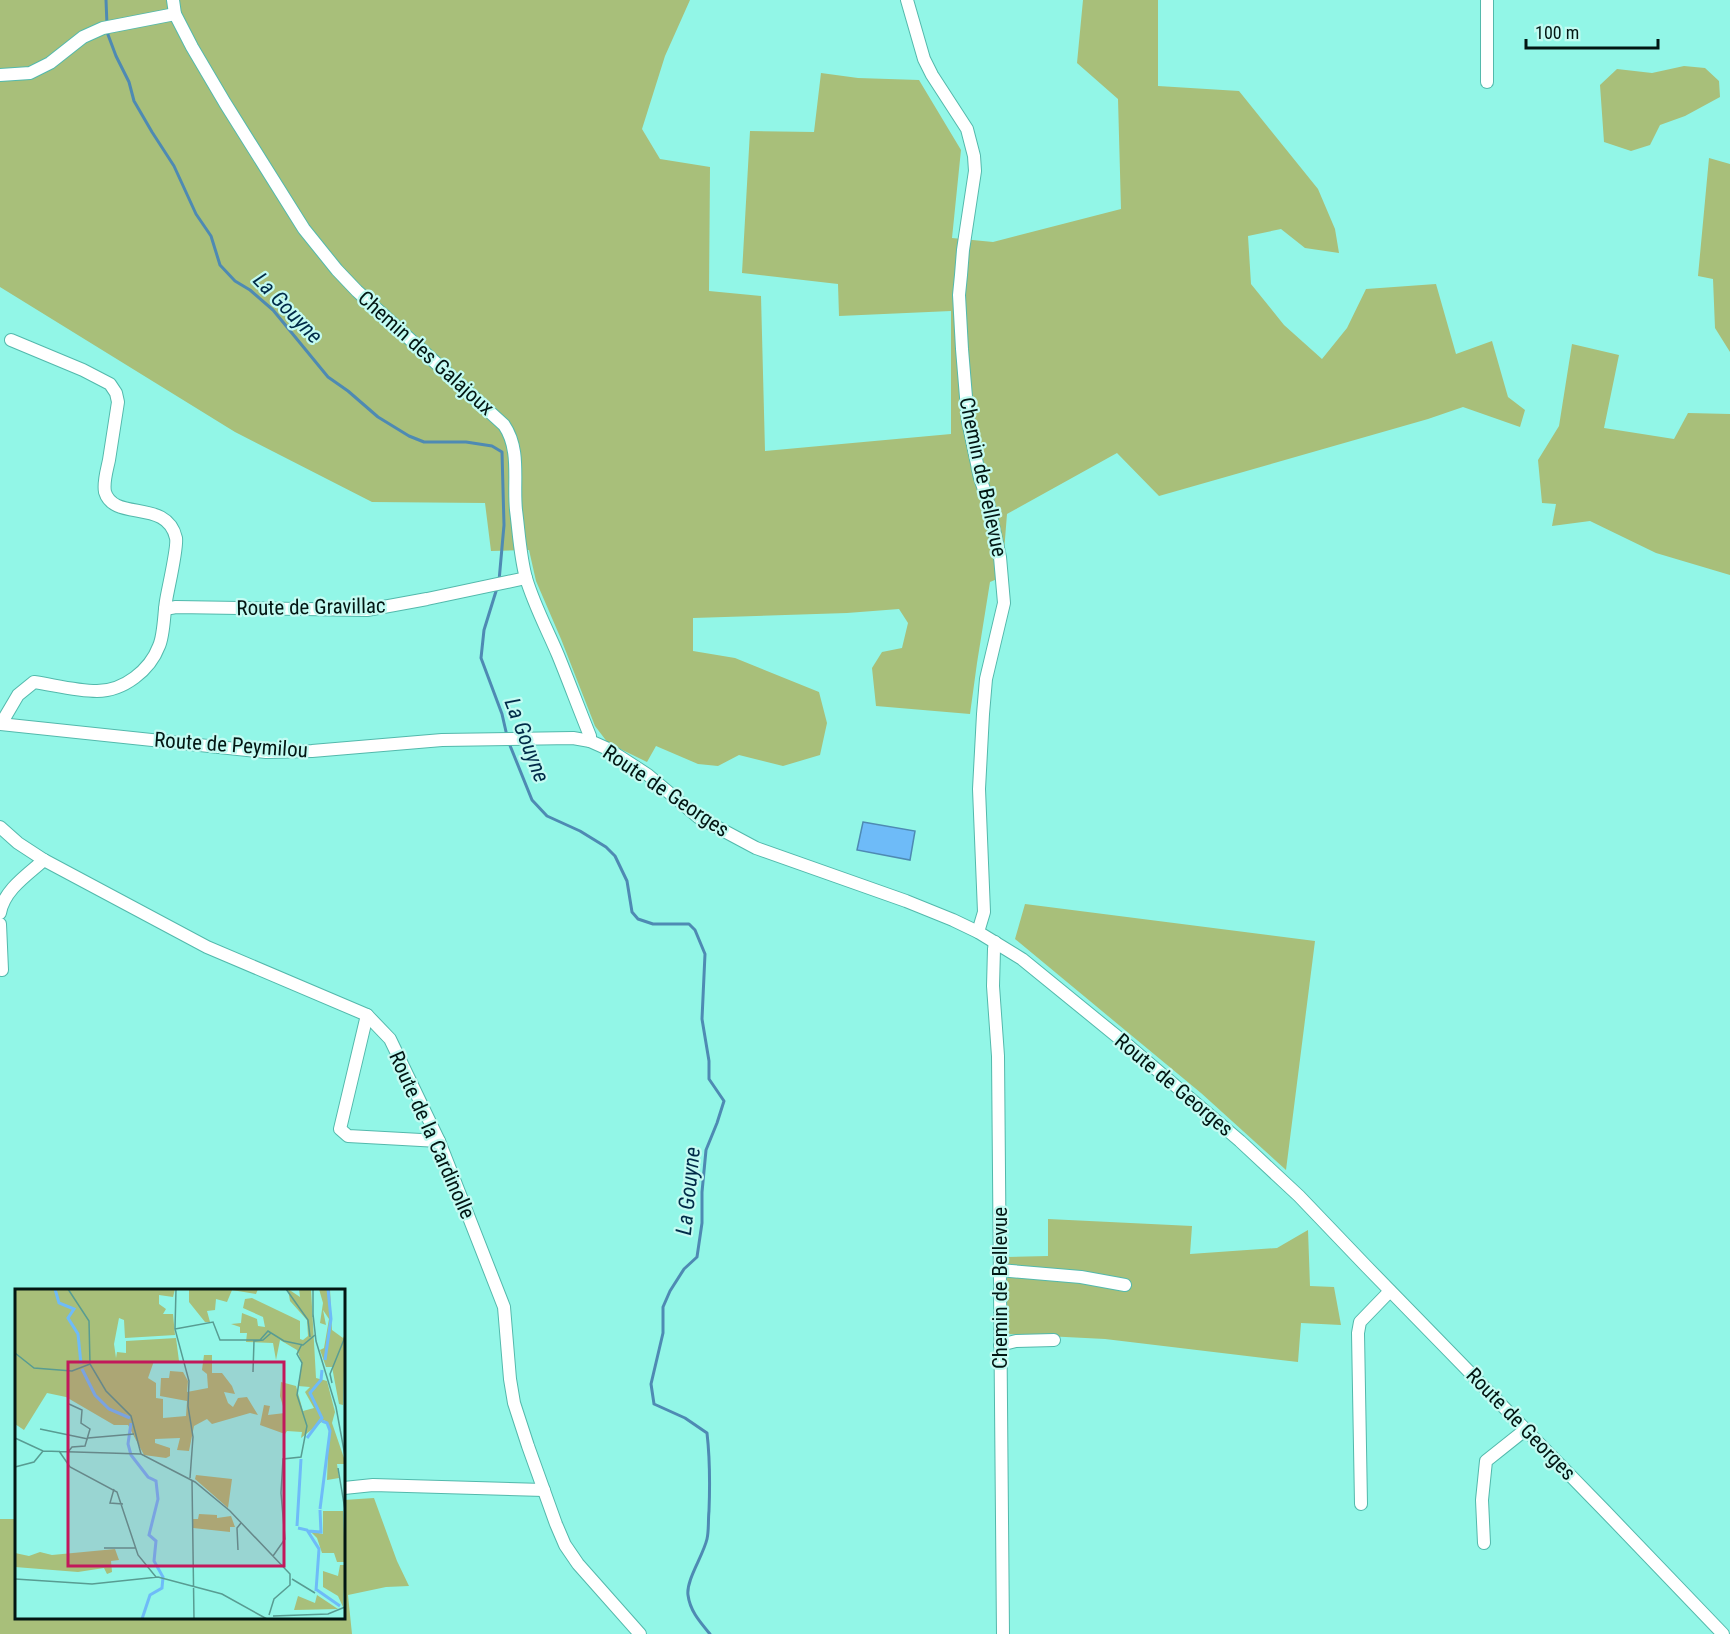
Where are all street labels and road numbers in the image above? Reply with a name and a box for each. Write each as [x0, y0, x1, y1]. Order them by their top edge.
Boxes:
street label: Chemin des Galajoux [353, 286, 499, 420]
street label: Chemin de Bellevue [954, 395, 1012, 559]
street label: Route de Gravillac [236, 594, 386, 620]
street label: Route de Peymilou [153, 728, 309, 762]
street label: Route de Georges [599, 740, 733, 842]
street label: Route de Georges [1110, 1029, 1238, 1141]
street label: Route de la Cardinolle [384, 1047, 480, 1223]
street label: Chemin de Bellevue [988, 1207, 1012, 1369]
street label: Route de Georges [1461, 1363, 1581, 1485]

